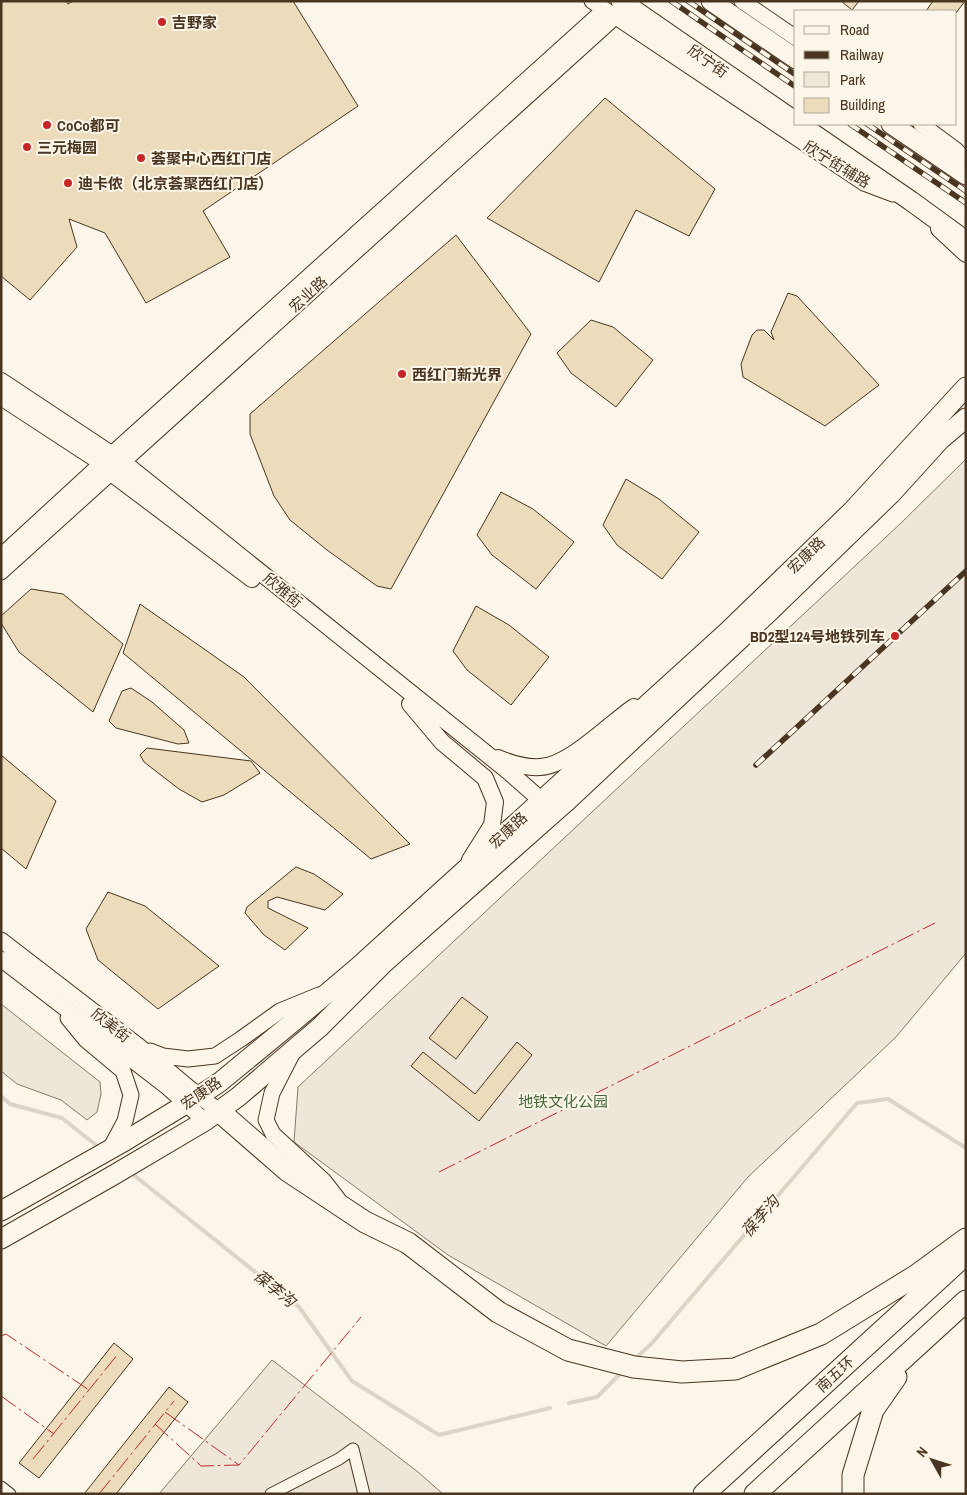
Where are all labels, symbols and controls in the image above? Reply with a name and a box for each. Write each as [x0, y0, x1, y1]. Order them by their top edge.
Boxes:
legend [794, 10, 957, 125]
place label: 吉野家 [172, 12, 217, 33]
marker: 吉野家 [156, 16, 168, 28]
text: Road [840, 19, 869, 40]
street label: 欣宁街 [684, 39, 732, 83]
text: Railway [840, 44, 885, 65]
text: Park [840, 69, 866, 90]
text: Building [840, 94, 885, 115]
place label: CoCo都可 [57, 115, 120, 136]
marker: CoCo都可 [41, 119, 53, 131]
street label: 欣宁街辅路 [800, 135, 874, 193]
place label: 三元梅园 [37, 137, 97, 158]
marker: 三元梅园 [21, 141, 33, 153]
place label: 荟聚中心西红门店 [151, 148, 271, 169]
marker: 荟聚中心西红门店 [135, 152, 147, 164]
place label: 迪卡侬（北京荟聚西红门店） [78, 173, 273, 194]
marker: 迪卡侬（北京荟聚西红门店） [62, 177, 74, 189]
street label: 宏业路 [284, 271, 332, 317]
place label: 西红门新光界 [412, 364, 502, 385]
marker: 西红门新光界 [396, 368, 408, 380]
street label: 宏康路 [783, 532, 829, 578]
street label: 欣雅街 [259, 568, 307, 612]
place label: BD2型124号地铁列车 [750, 626, 885, 647]
marker: BD2型124号地铁列车 [889, 630, 901, 642]
street label: 宏康路 [484, 807, 532, 853]
street label: 欣美街 [87, 1003, 135, 1047]
street label: 宏康路 [176, 1072, 226, 1114]
park label: 地铁文化公园 [518, 1091, 608, 1112]
water label: 葆李沟 [736, 1189, 785, 1241]
water label: 葆李沟 [249, 1264, 302, 1313]
street label: 南五环 [811, 1351, 859, 1397]
north arrow [907, 1435, 957, 1485]
text: N [912, 1443, 932, 1461]

